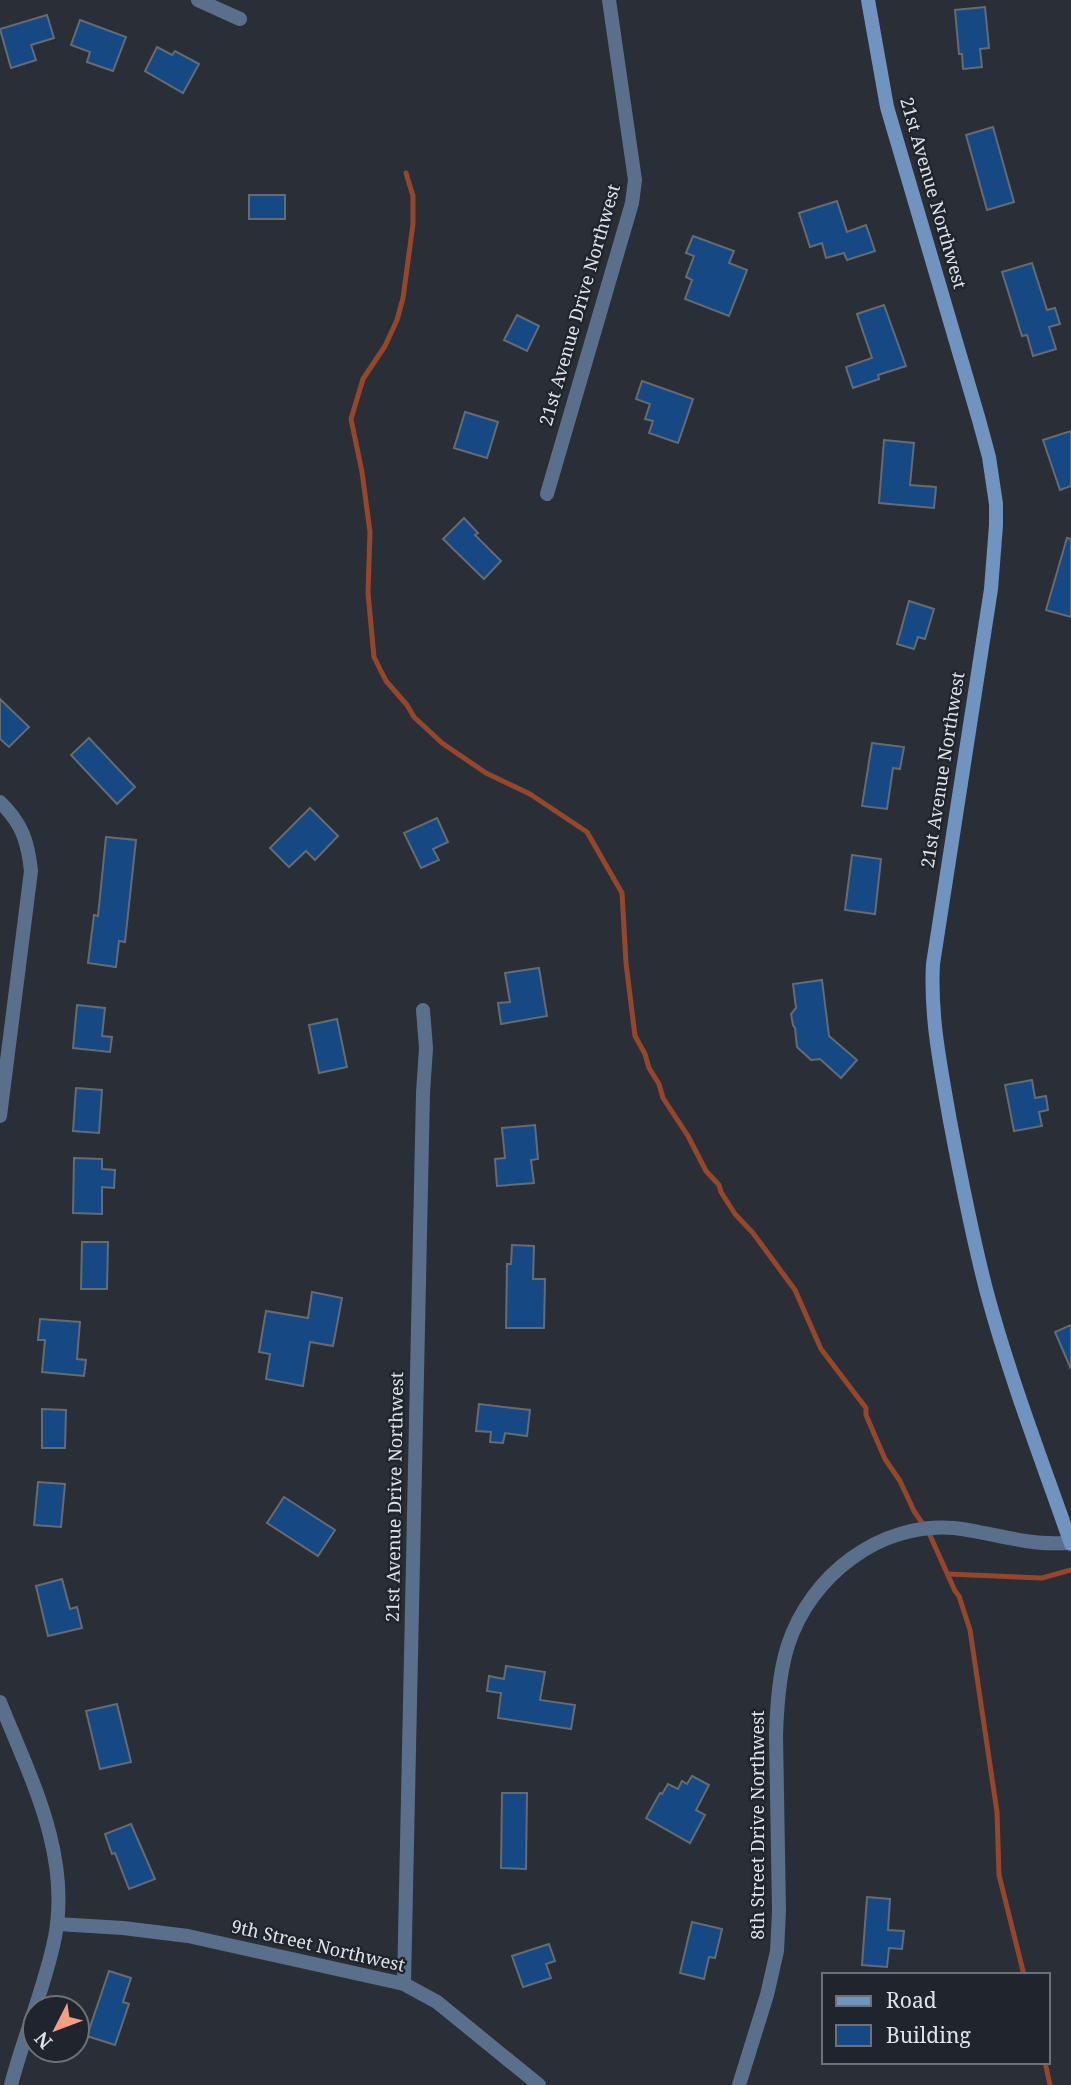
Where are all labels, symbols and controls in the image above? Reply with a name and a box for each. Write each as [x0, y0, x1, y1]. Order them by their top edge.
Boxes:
street label: 21st Avenue Northwest [895, 94, 973, 291]
street label: 21st Avenue Drive Northwest [533, 181, 625, 428]
street label: 21st Avenue Northwest [915, 670, 969, 870]
street label: 21st Avenue Drive Northwest [380, 1372, 408, 1622]
street label: 8th Street Drive Northwest [745, 1710, 769, 1940]
street label: 9th Street Northwest [229, 1913, 407, 1977]
legend [822, 1973, 1050, 2064]
text: Road [886, 1986, 937, 2014]
north arrow [21, 1994, 91, 2064]
text: Building [886, 2021, 971, 2049]
text: N [29, 2026, 58, 2055]

